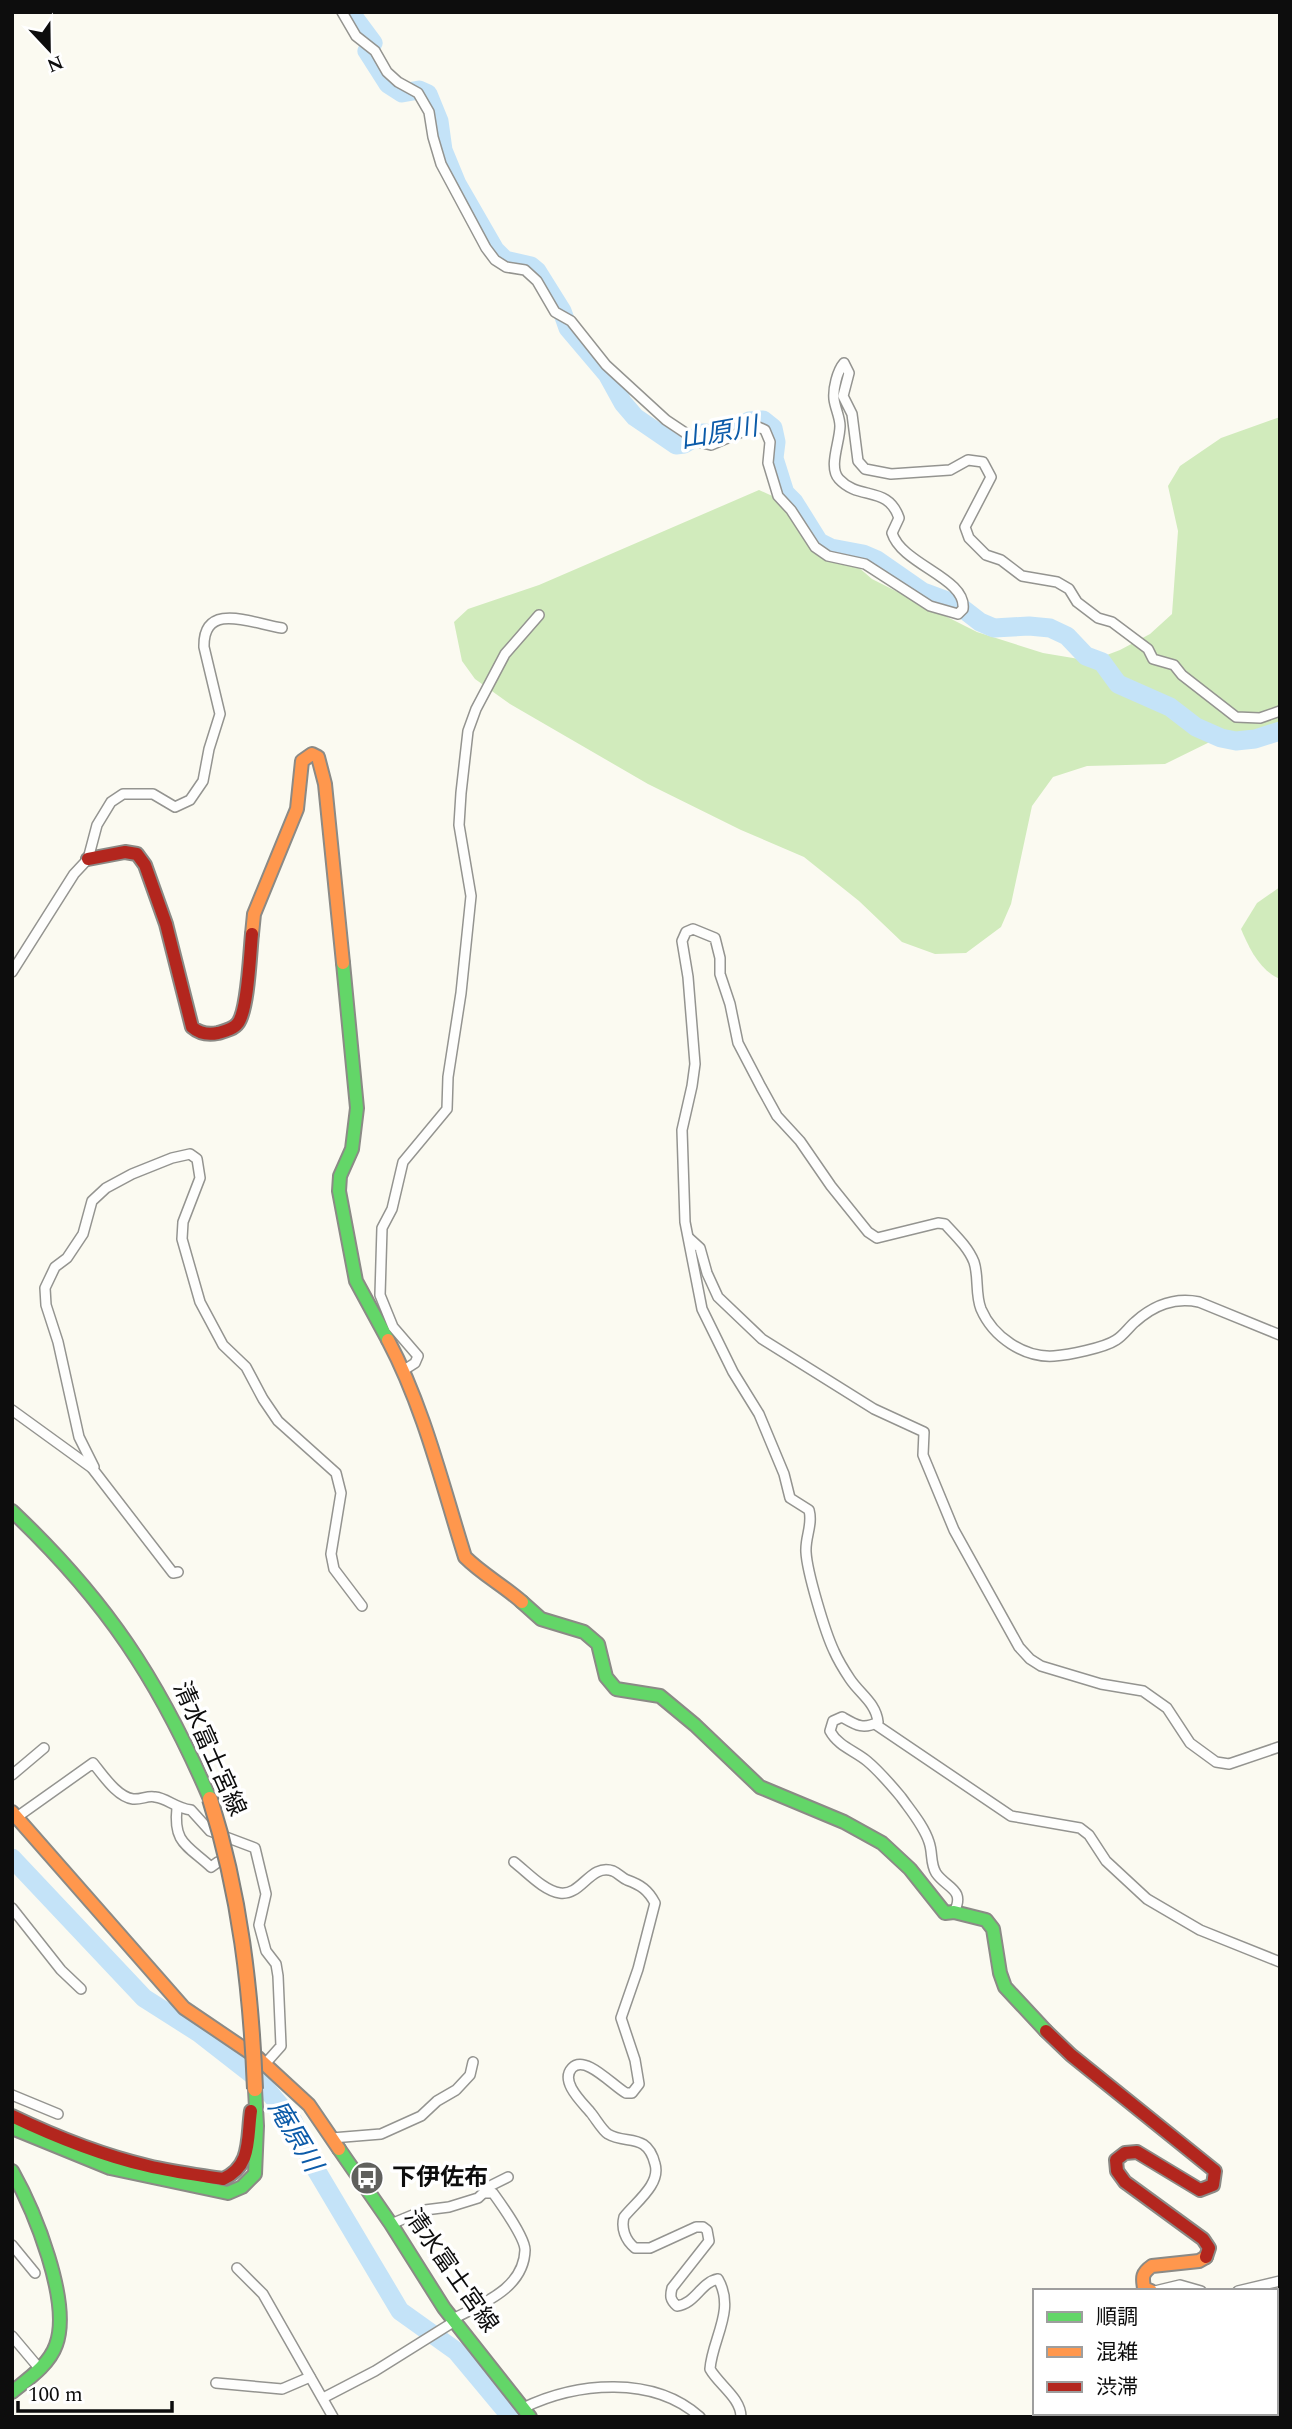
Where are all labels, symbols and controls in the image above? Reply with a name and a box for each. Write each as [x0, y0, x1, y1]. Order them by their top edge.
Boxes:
north arrow [14, 14, 84, 84]
text: N [42, 47, 67, 80]
water label: 山原川 [677, 406, 764, 459]
street label: 清水富士宮線 [163, 1676, 255, 1822]
water label: 庵原川 [258, 2092, 334, 2182]
bus stop icon: 下伊佐布 [348, 2159, 386, 2197]
place label: 下伊佐布 [392, 2160, 488, 2196]
street label: 清水富士宮線 [395, 2202, 507, 2340]
legend [1033, 2289, 1278, 2415]
text: 順調 [1096, 2302, 1138, 2334]
text: 混雑 [1096, 2337, 1138, 2369]
scale bar [18, 2370, 172, 2414]
text: 渋滞 [1096, 2372, 1138, 2404]
text: 100 m [28, 2379, 83, 2411]

